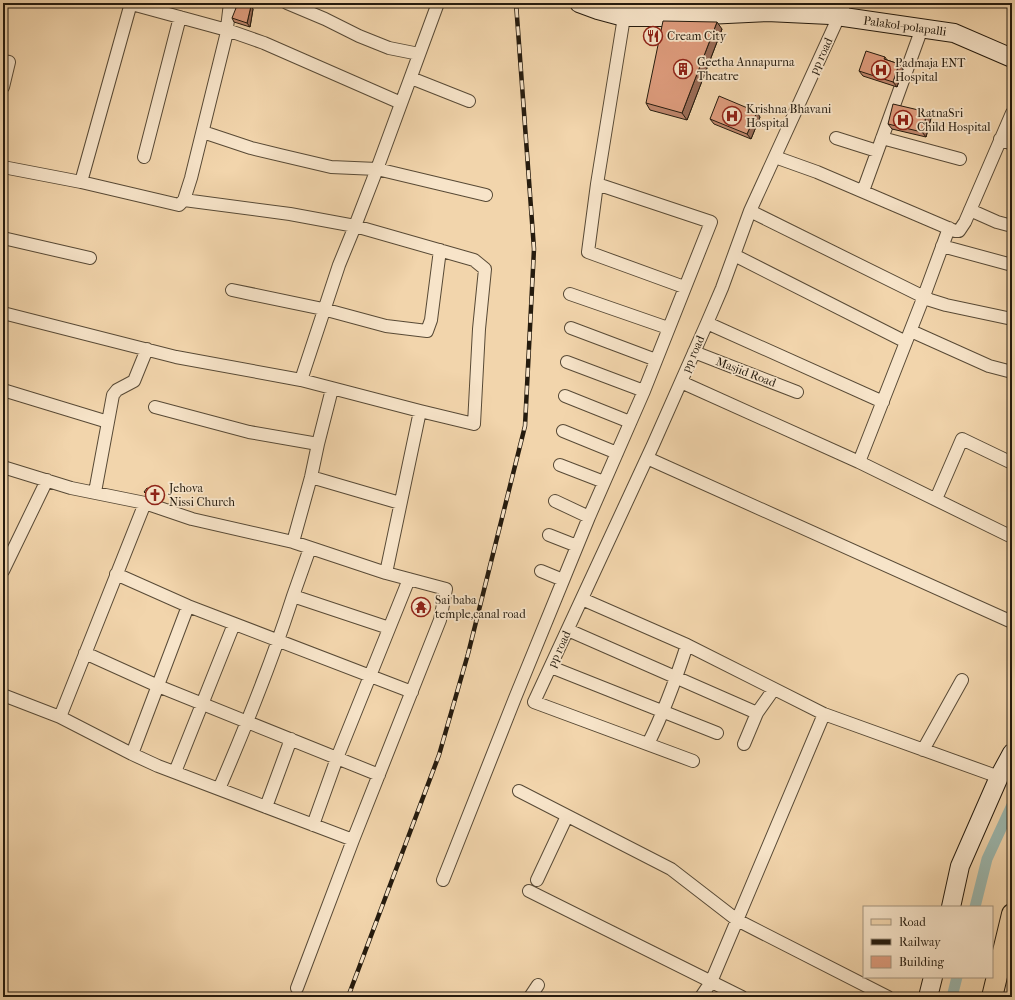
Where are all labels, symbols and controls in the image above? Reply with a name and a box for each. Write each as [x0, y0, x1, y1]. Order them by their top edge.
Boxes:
street label: Palakol-polapalli [863, 13, 948, 39]
restaurant icon: Cream City [642, 25, 664, 47]
place label: Cream City [667, 29, 727, 43]
street label: pp road [806, 35, 836, 77]
place label: Geetha Annapurna Theatre [697, 55, 795, 83]
place label: Padmaja ENT Hospital [895, 56, 966, 84]
building icon: Geetha Annapurna Theatre [672, 58, 694, 80]
hospital icon: Padmaja ENT Hospital [870, 59, 892, 81]
place label: Krishna Bhavani Hospital [746, 102, 832, 130]
hospital icon: Krishna Bhavani Hospital [721, 105, 743, 127]
place label: RatnaSri Child Hospital [917, 106, 991, 134]
hospital icon: RatnaSri Child Hospital [892, 109, 914, 131]
street label: pp road [678, 333, 707, 375]
street label: Masjid Road [714, 354, 778, 390]
place label: Jehova Nissi Church [168, 481, 235, 509]
church icon: Jehova Nissi Church [144, 484, 166, 506]
place label: Sai baba temple,canal road [435, 593, 526, 621]
temple icon: Sai baba temple,canal road [410, 596, 432, 618]
street label: pp road [544, 628, 574, 670]
legend [863, 906, 993, 978]
text: Road [899, 915, 926, 929]
text: Railway [899, 935, 941, 949]
text: Building [899, 955, 944, 969]

